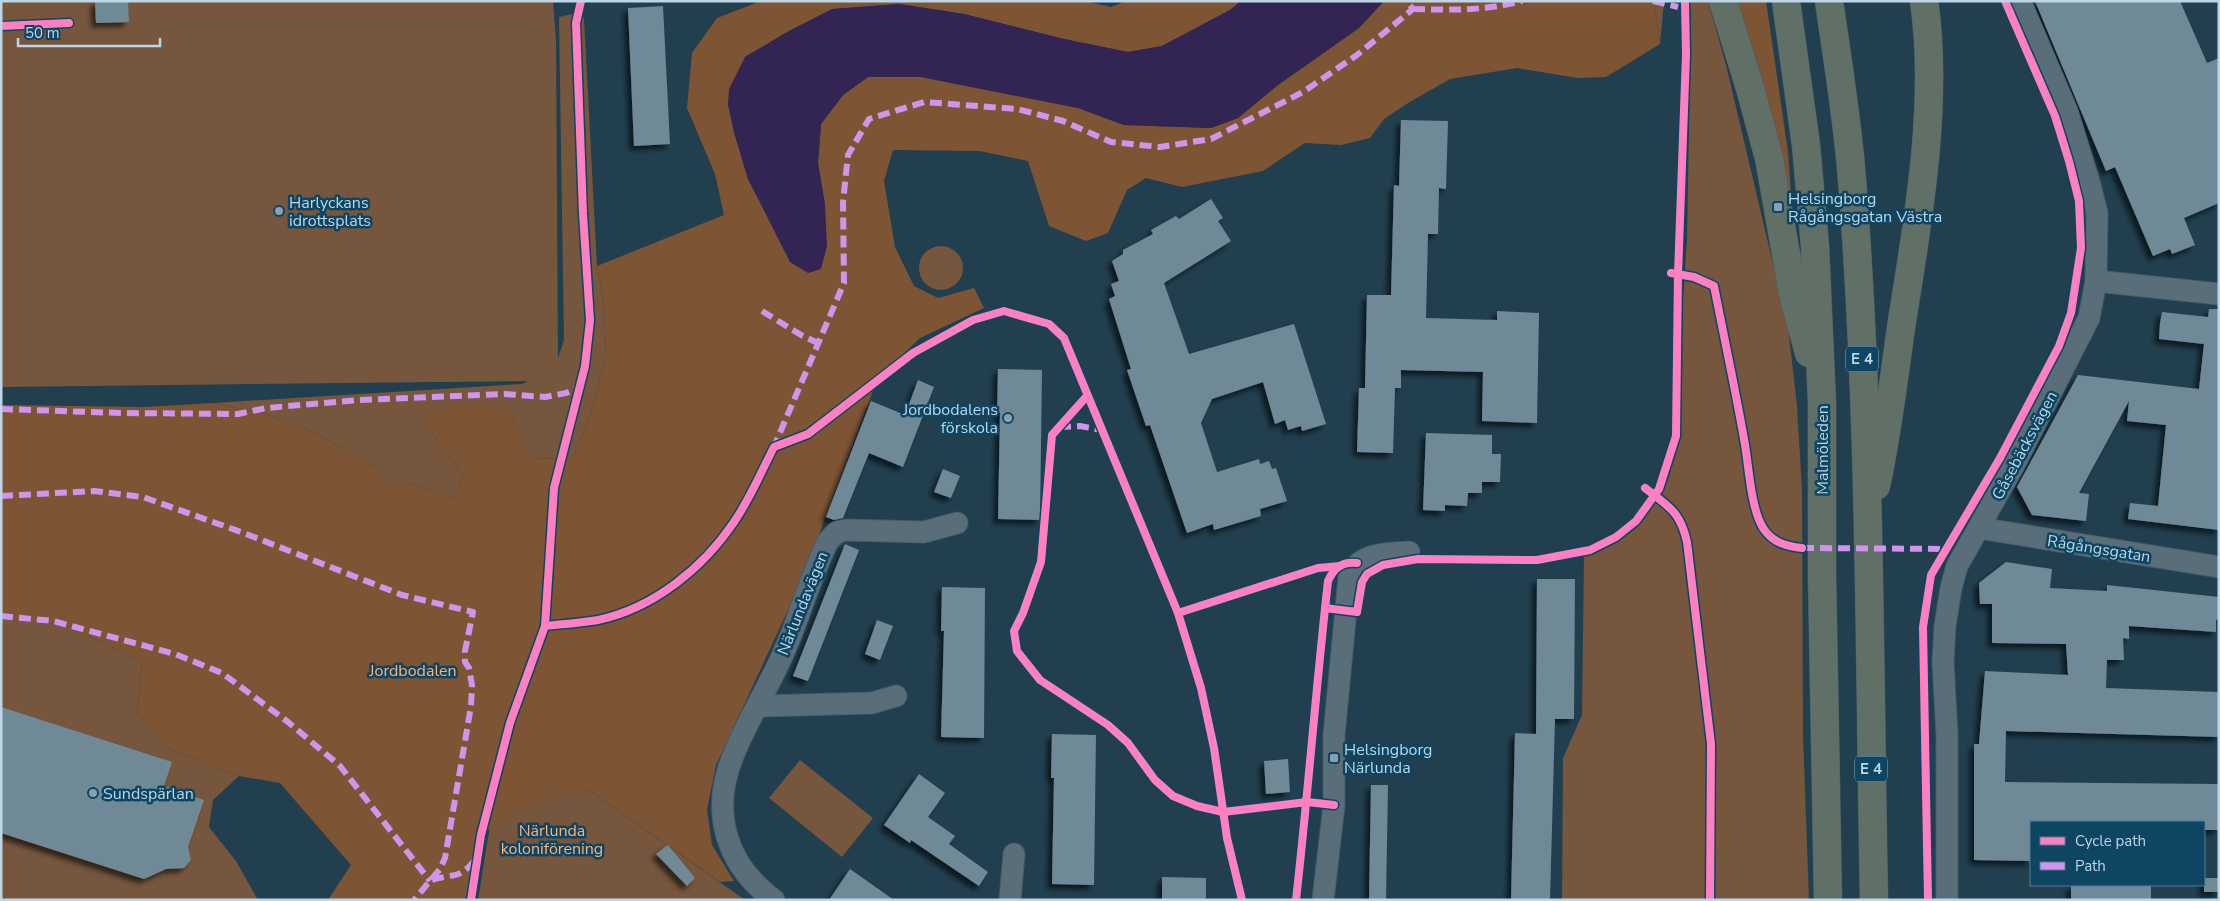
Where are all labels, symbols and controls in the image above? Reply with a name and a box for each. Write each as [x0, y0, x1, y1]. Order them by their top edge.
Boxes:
scale bar [18, 15, 160, 47]
text: 50 m [25, 23, 60, 43]
place label: Helsingborg Rågångsgatan Västra [1788, 188, 1942, 228]
place label: Harlyckans idrottsplats [289, 192, 371, 232]
marker: Helsingborg Rågångsgatan Västra [1772, 201, 1784, 213]
marker: Harlyckans idrottsplats [273, 205, 285, 217]
road number: E 4 [1846, 346, 1878, 372]
street label: Gåsebäcksvägen [1987, 387, 2063, 504]
place label: Jordbodalens förskola [902, 399, 998, 439]
street label: Malmöleden [1812, 405, 1834, 495]
marker: Jordbodalens förskola [1002, 412, 1014, 424]
street label: Rågångsgatan [2046, 530, 2152, 568]
street label: Närlundavägen [772, 548, 834, 659]
park label: Jordbodalen [368, 660, 457, 682]
place label: Helsingborg Närlunda [1344, 739, 1432, 779]
marker: Helsingborg Närlunda [1328, 752, 1340, 764]
road number: E 4 [1855, 756, 1887, 782]
place label: Sundspärlan [103, 783, 194, 805]
marker: Sundspärlan [87, 787, 99, 799]
park label: Närlunda koloniförening [501, 820, 603, 860]
legend [2030, 821, 2205, 886]
text: Cycle path [2075, 831, 2146, 851]
text: Path [2075, 856, 2106, 876]

